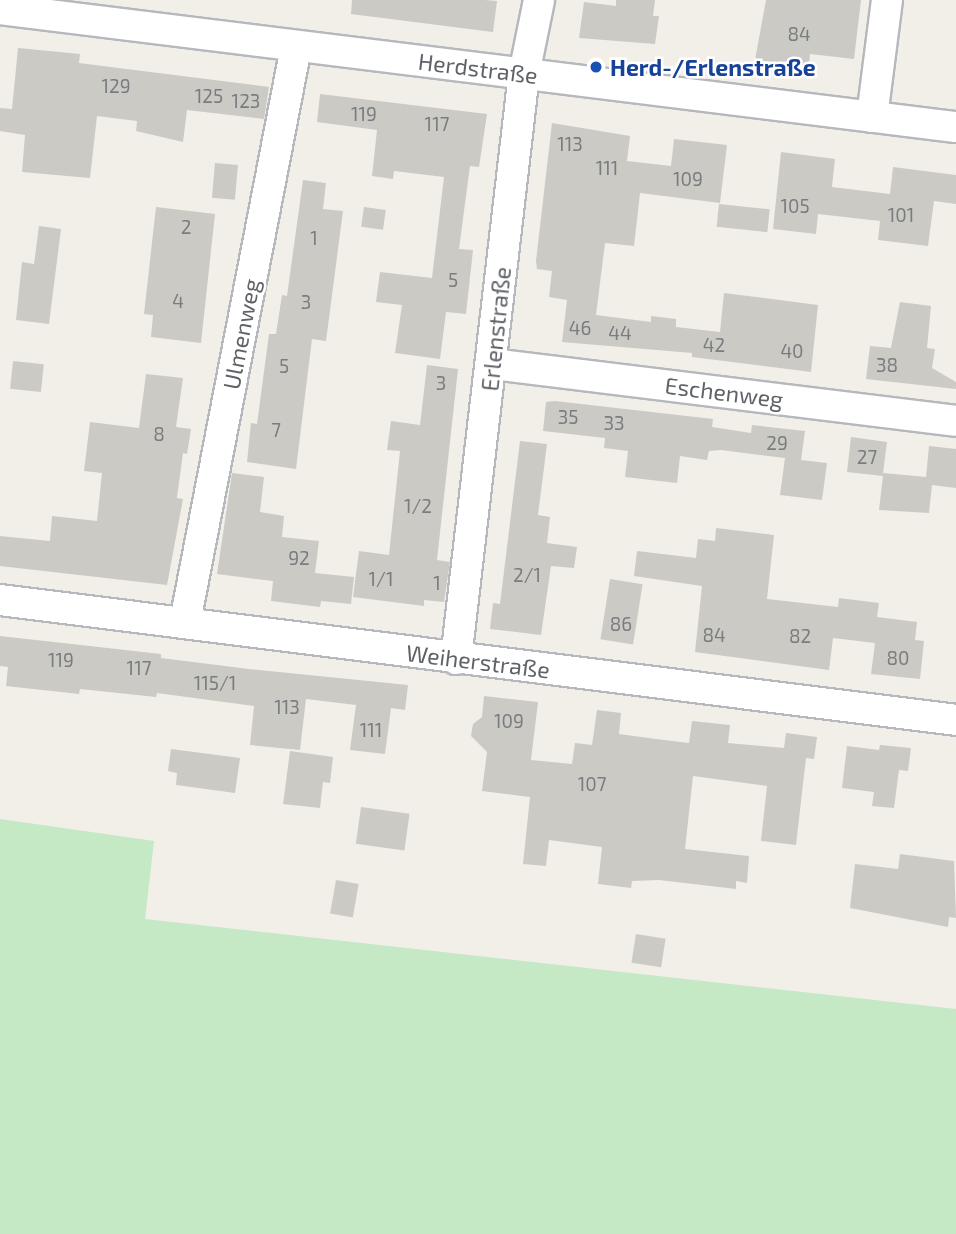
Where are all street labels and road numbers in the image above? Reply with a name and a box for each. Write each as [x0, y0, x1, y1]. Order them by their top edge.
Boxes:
street label: Herdstraße [417, 47, 539, 89]
street label: Erlenstraße [476, 265, 516, 393]
street label: Ulmenweg [217, 276, 265, 392]
street label: Eschenweg [663, 371, 785, 413]
street label: Weiherstraße [405, 638, 551, 684]

